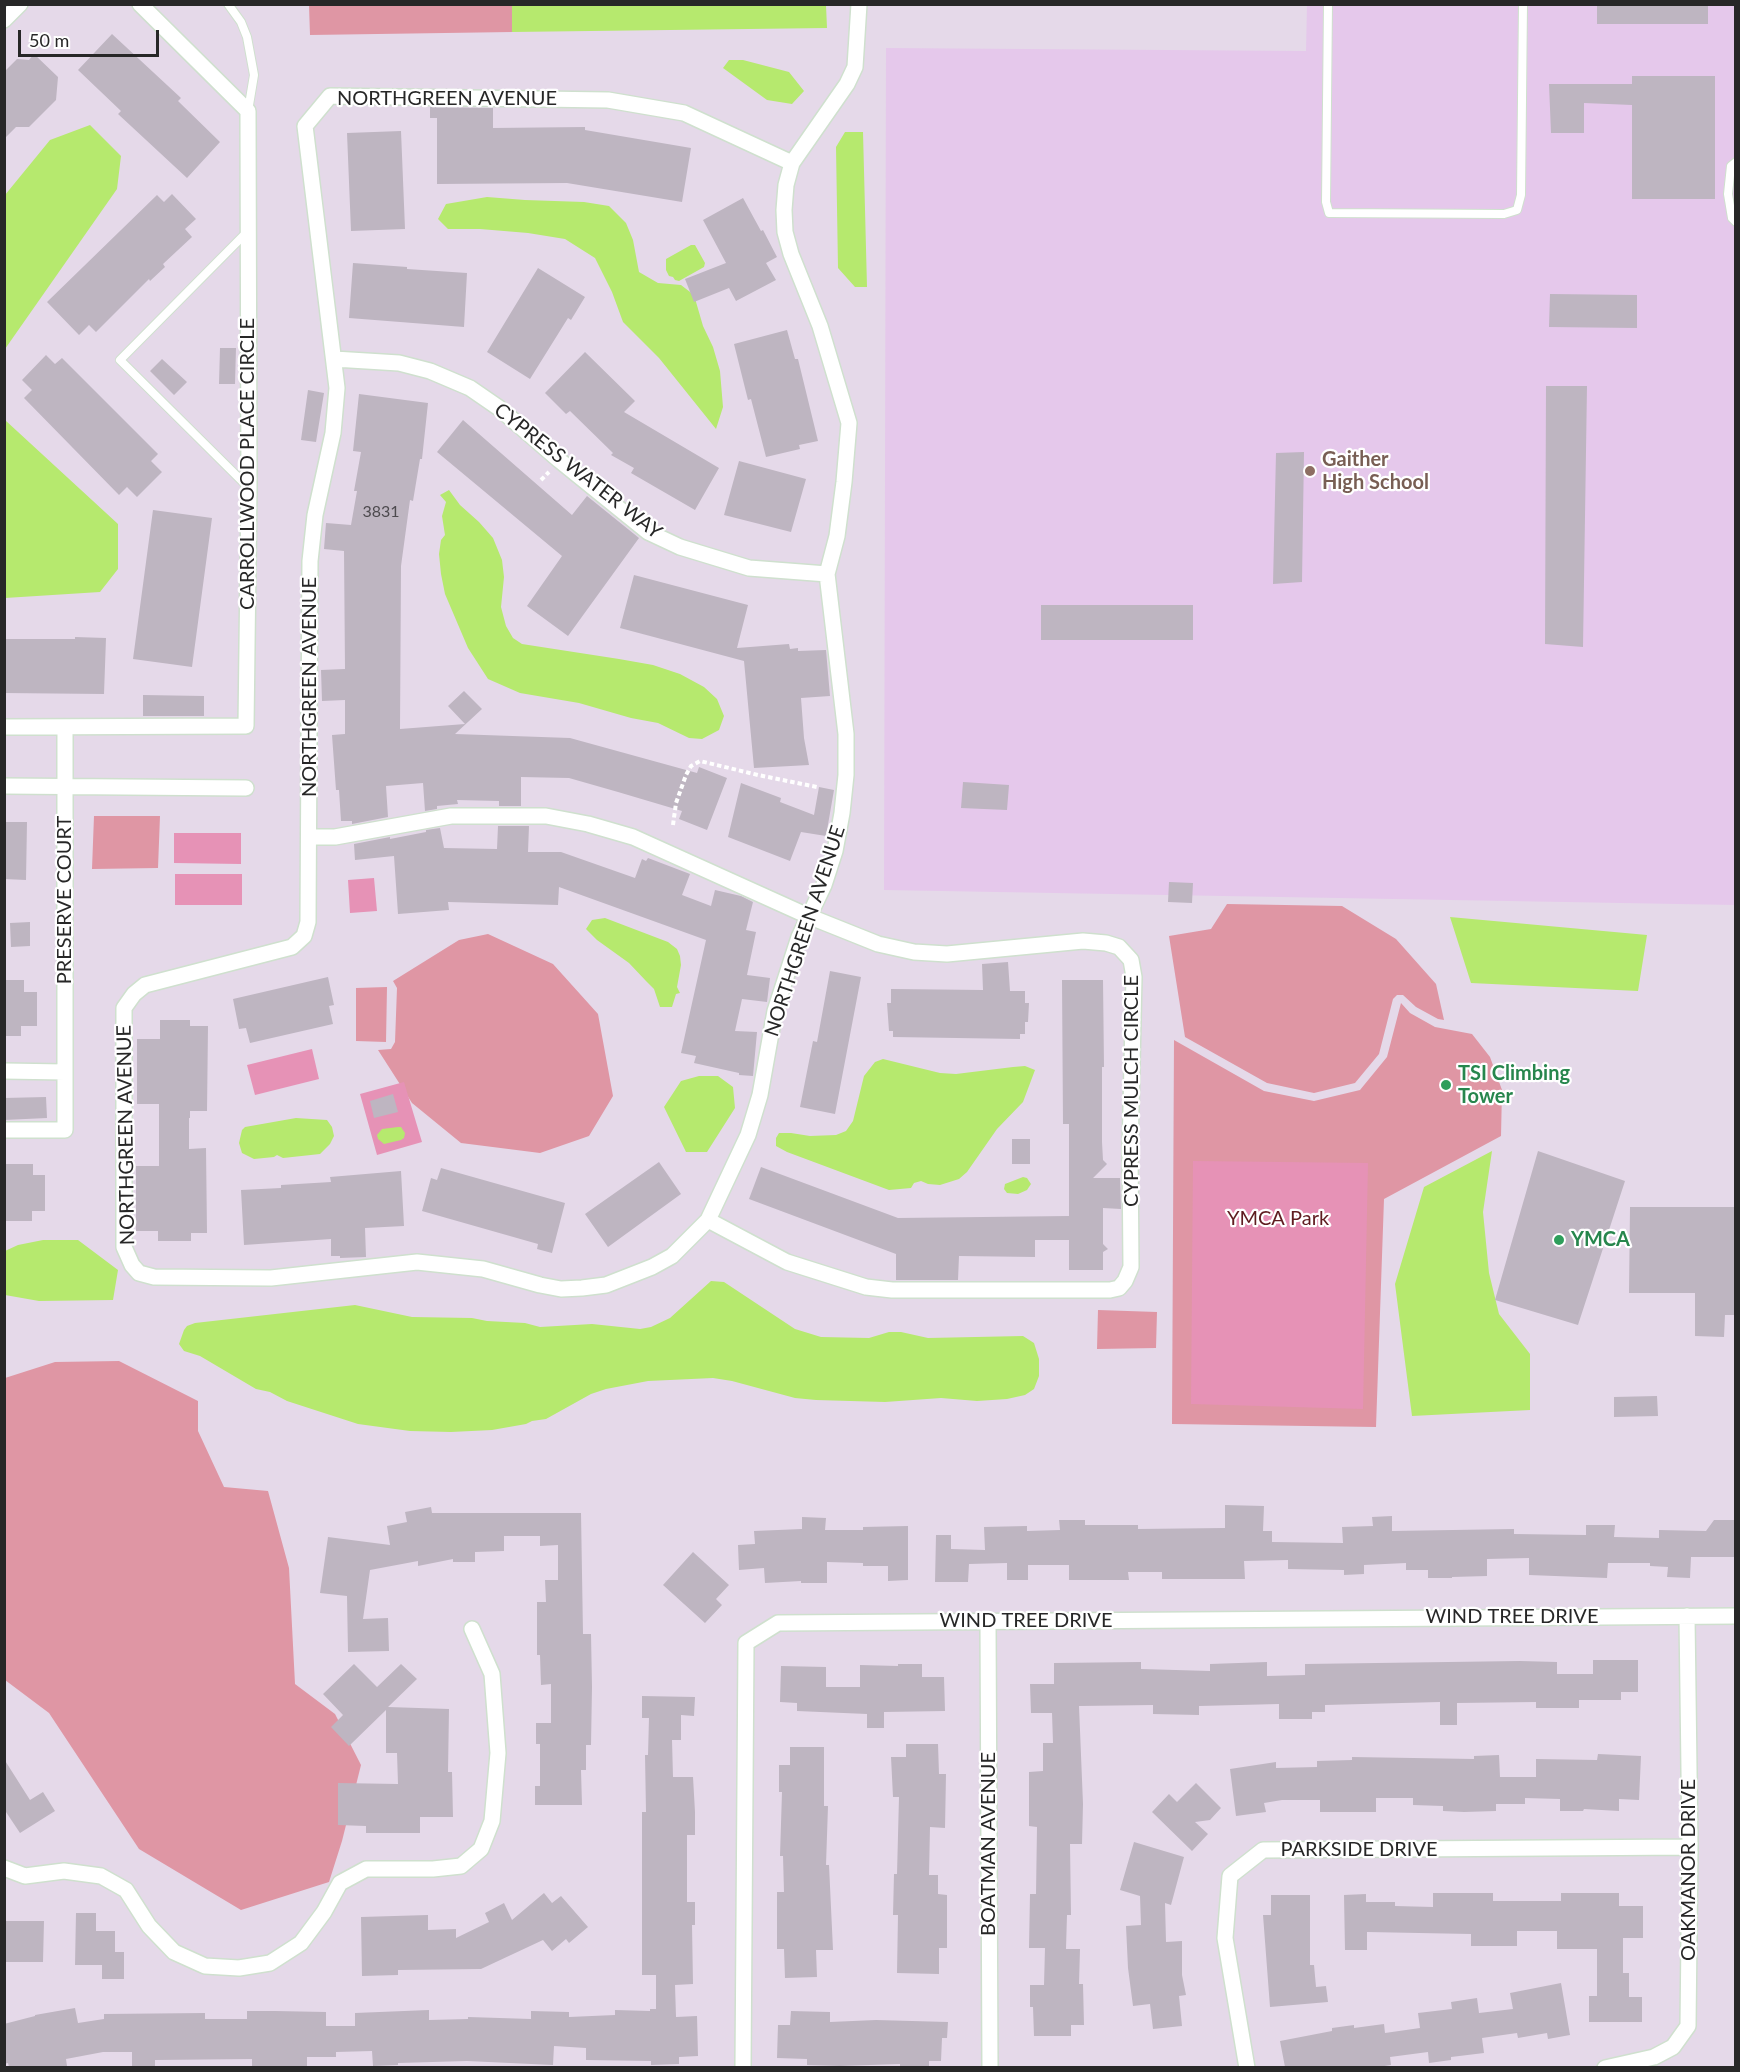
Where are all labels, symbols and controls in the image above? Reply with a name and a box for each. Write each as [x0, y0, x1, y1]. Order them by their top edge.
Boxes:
scale bar [21, 18, 162, 56]
text: 50 m [29, 29, 69, 51]
street label: NORTHGREEN AVENUE [337, 87, 557, 111]
street label: CARROLLWOOD PLACE CIRCLE [236, 318, 260, 610]
street label: CYPRESS WATER WAY [489, 398, 667, 544]
place label: Gaither High School [1322, 448, 1429, 495]
marker: Gaither High School [1303, 464, 1317, 478]
house number: 3831 [362, 502, 400, 522]
street label: NORTHGREEN AVENUE [298, 577, 322, 797]
street label: PRESERVE COURT [53, 816, 77, 984]
street label: NORTHGREEN AVENUE [760, 823, 850, 1039]
street label: CYPRESS MULCH CIRCLE [1120, 975, 1144, 1207]
street label: NORTHGREEN AVENUE [112, 1025, 140, 1245]
place label: TSI Climbing Tower [1458, 1062, 1570, 1109]
marker: TSI Climbing Tower [1439, 1078, 1453, 1092]
park label: YMCA Park [1227, 1207, 1329, 1231]
place label: YMCA [1571, 1228, 1630, 1252]
marker: YMCA [1552, 1233, 1566, 1247]
street label: WIND TREE DRIVE [1426, 1605, 1598, 1629]
street label: WIND TREE DRIVE [940, 1609, 1112, 1633]
street label: BOATMAN AVENUE [977, 1752, 1001, 1936]
street label: OAKMANOR DRIVE [1677, 1779, 1701, 1961]
street label: PARKSIDE DRIVE [1280, 1838, 1438, 1862]

